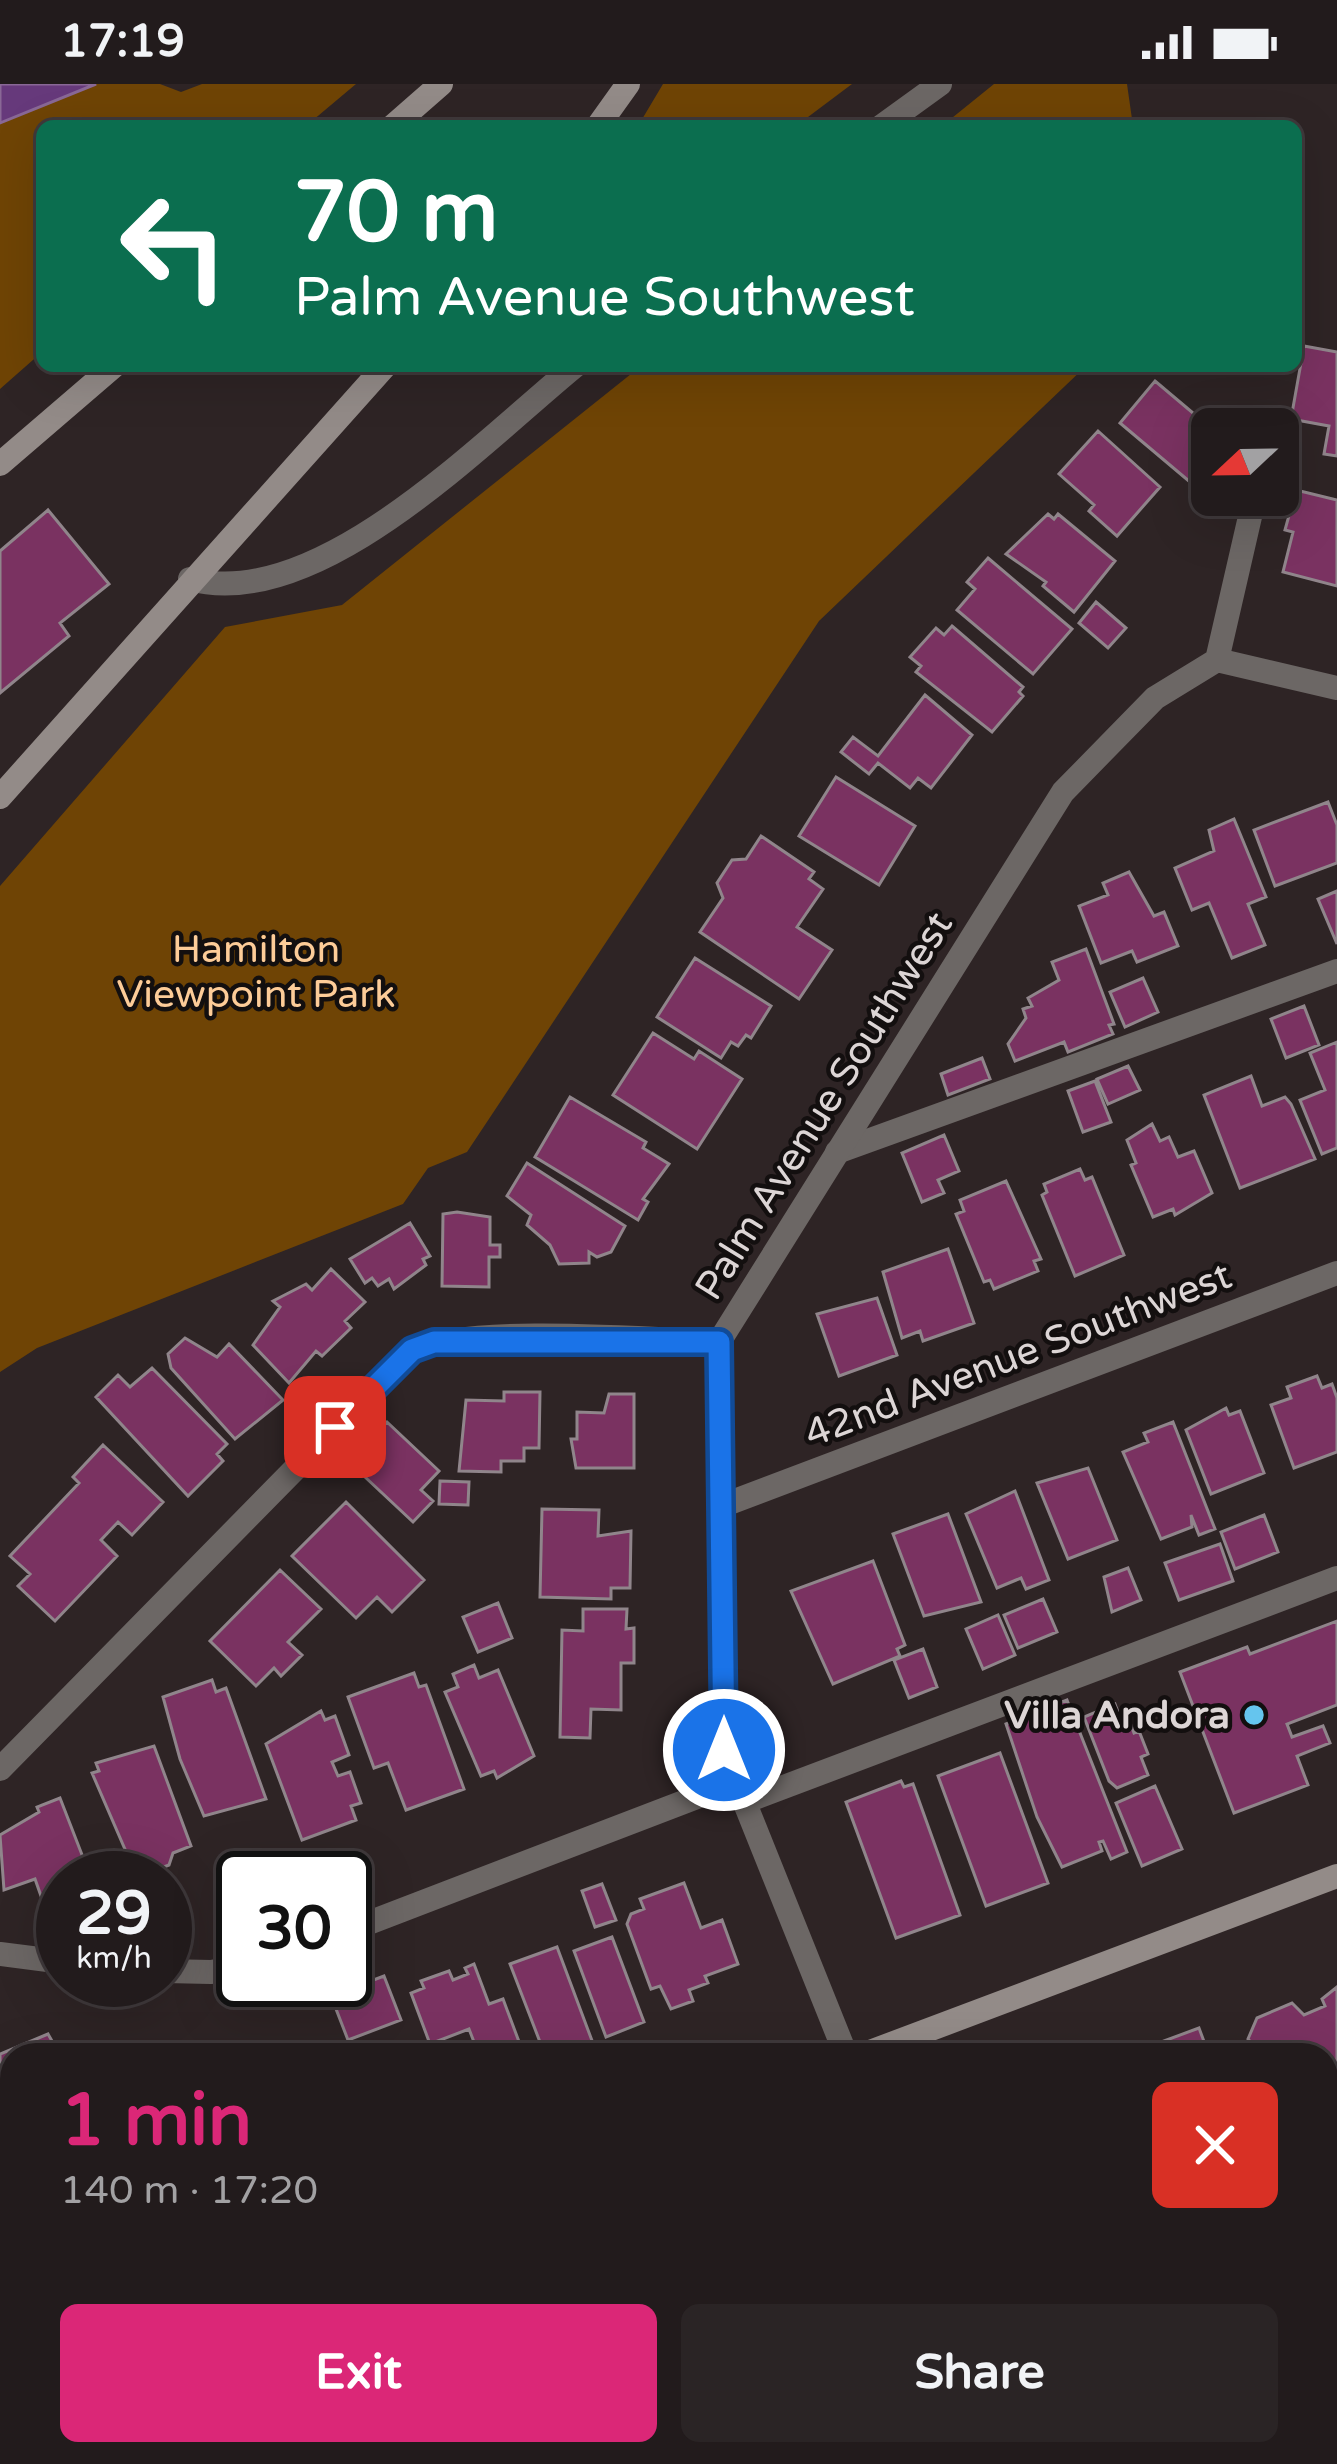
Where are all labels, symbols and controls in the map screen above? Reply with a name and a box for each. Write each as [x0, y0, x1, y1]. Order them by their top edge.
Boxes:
text: 17:19 [60, 15, 185, 69]
text: 70 m [294, 163, 498, 264]
icon: left [96, 168, 252, 324]
text: Palm Avenue Southwest [294, 265, 915, 330]
north arrow [1191, 408, 1299, 516]
map controls [1191, 408, 1299, 516]
street label: Palm Avenue Southwest [685, 903, 963, 1309]
park label: Hamilton Viewpoint Park [117, 926, 395, 1018]
street label: 42nd Avenue Southwest [798, 1252, 1238, 1458]
pin [284, 1376, 386, 1478]
icon: arrive [302, 1394, 368, 1460]
position arrow [661, 1687, 787, 1813]
place label: Villa Andora [1004, 1692, 1230, 1739]
marker: Villa Andora [1241, 1702, 1267, 1728]
speed limit sign: 30 [216, 1851, 372, 2007]
text: 29 [76, 1878, 152, 1950]
text: km/h [76, 1940, 152, 1977]
text: 1 min [60, 2078, 252, 2165]
button: close [1152, 2082, 1278, 2208]
text: 140 m · 17:20 [60, 2167, 318, 2214]
button: Exit [60, 2304, 657, 2442]
button: Share [681, 2304, 1278, 2442]

